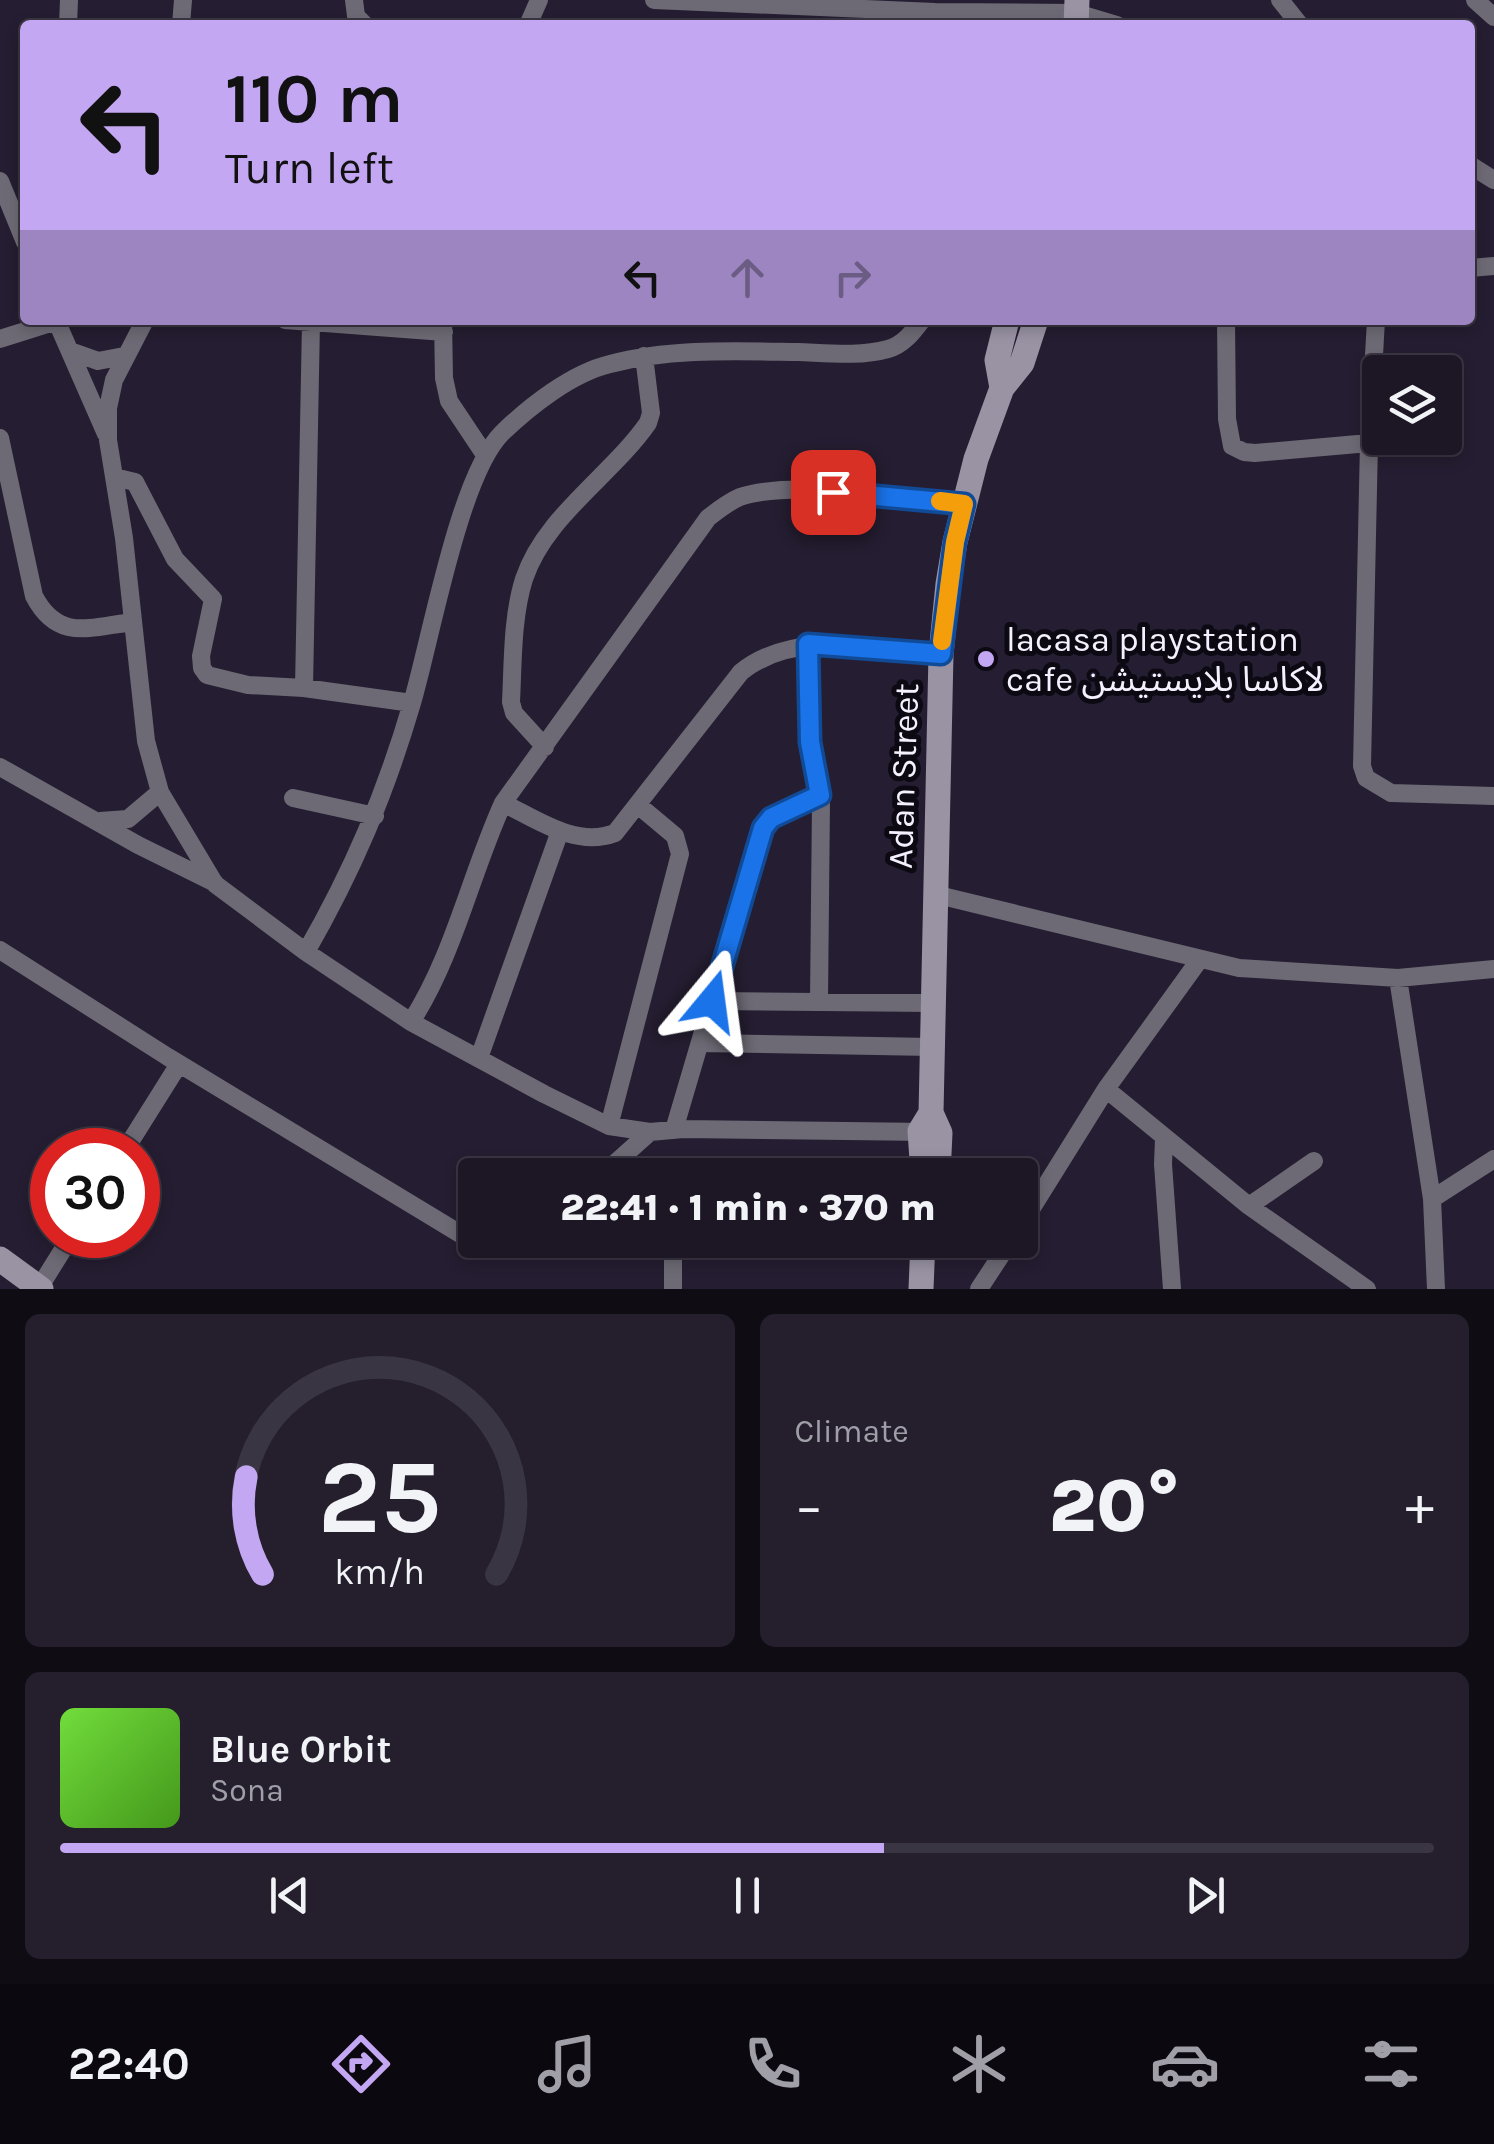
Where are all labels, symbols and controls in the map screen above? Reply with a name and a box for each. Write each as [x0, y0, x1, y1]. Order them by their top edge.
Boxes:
text: 110 m [225, 58, 403, 140]
icon: left [60, 60, 190, 190]
text: Turn left [225, 142, 394, 194]
icon: left [615, 250, 670, 305]
icon: ahead [720, 250, 775, 305]
icon: right [825, 250, 880, 305]
map controls [1362, 355, 1462, 455]
button: layers [1362, 355, 1462, 455]
pin [791, 450, 876, 535]
icon: arrive [806, 465, 861, 520]
place label: lacasa playstation cafe لاكاسا بلايستيشن [1006, 619, 1325, 700]
marker: lacasa playstation cafe لاكاسا بلايستيشن [975, 648, 997, 670]
street label: Adan Street [880, 683, 927, 869]
position arrow [660, 949, 764, 1053]
speed limit sign: 30 [30, 1128, 160, 1258]
text: 22:41 · 1 min · 370 m [560, 1185, 936, 1230]
text: Climate [795, 1413, 909, 1450]
text: 25 [318, 1437, 441, 1558]
text: 20° [1049, 1462, 1180, 1550]
text: − [795, 1474, 823, 1538]
text: + [1405, 1474, 1434, 1538]
text: km/h [334, 1551, 425, 1593]
text: Blue Orbit [210, 1727, 391, 1772]
text: Sona [210, 1772, 284, 1809]
icon: previous [262, 1868, 317, 1923]
icon: pause [720, 1868, 775, 1923]
icon: next [1178, 1868, 1233, 1923]
icon: directions [326, 2029, 396, 2099]
icon: music [532, 2029, 602, 2099]
icon: phone [738, 2029, 808, 2099]
icon: climate [944, 2029, 1014, 2099]
icon: car [1150, 2029, 1220, 2099]
icon: filters [1356, 2029, 1426, 2099]
text: 22:40 [68, 2038, 190, 2090]

